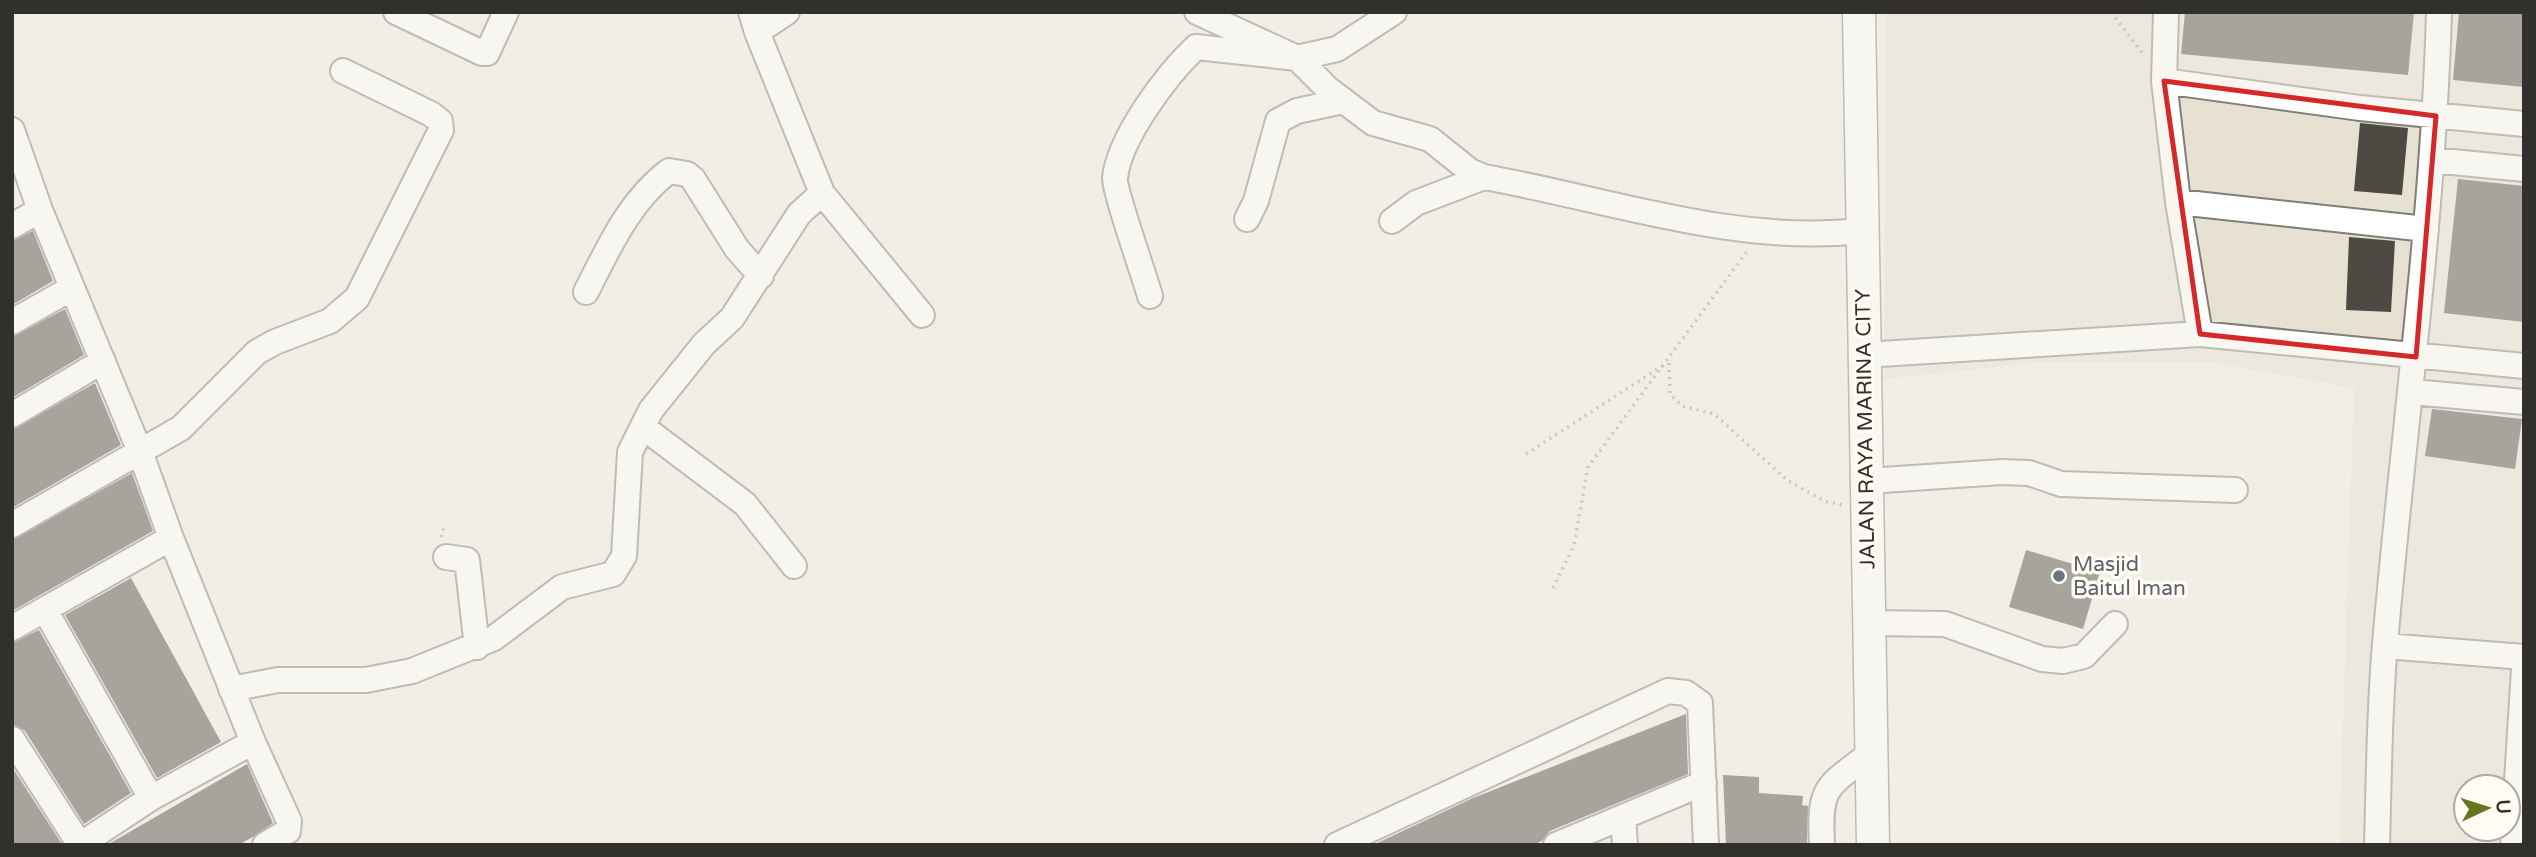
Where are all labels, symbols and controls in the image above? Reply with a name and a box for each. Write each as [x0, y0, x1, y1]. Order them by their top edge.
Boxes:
street label: JALAN RAYA MARINA CITY [1851, 289, 1880, 569]
place label: Masjid Baitul Iman [2073, 552, 2186, 601]
marker: Masjid Baitul Iman [2051, 568, 2067, 584]
north arrow [2452, 773, 2522, 843]
text: U [2491, 799, 2514, 815]

